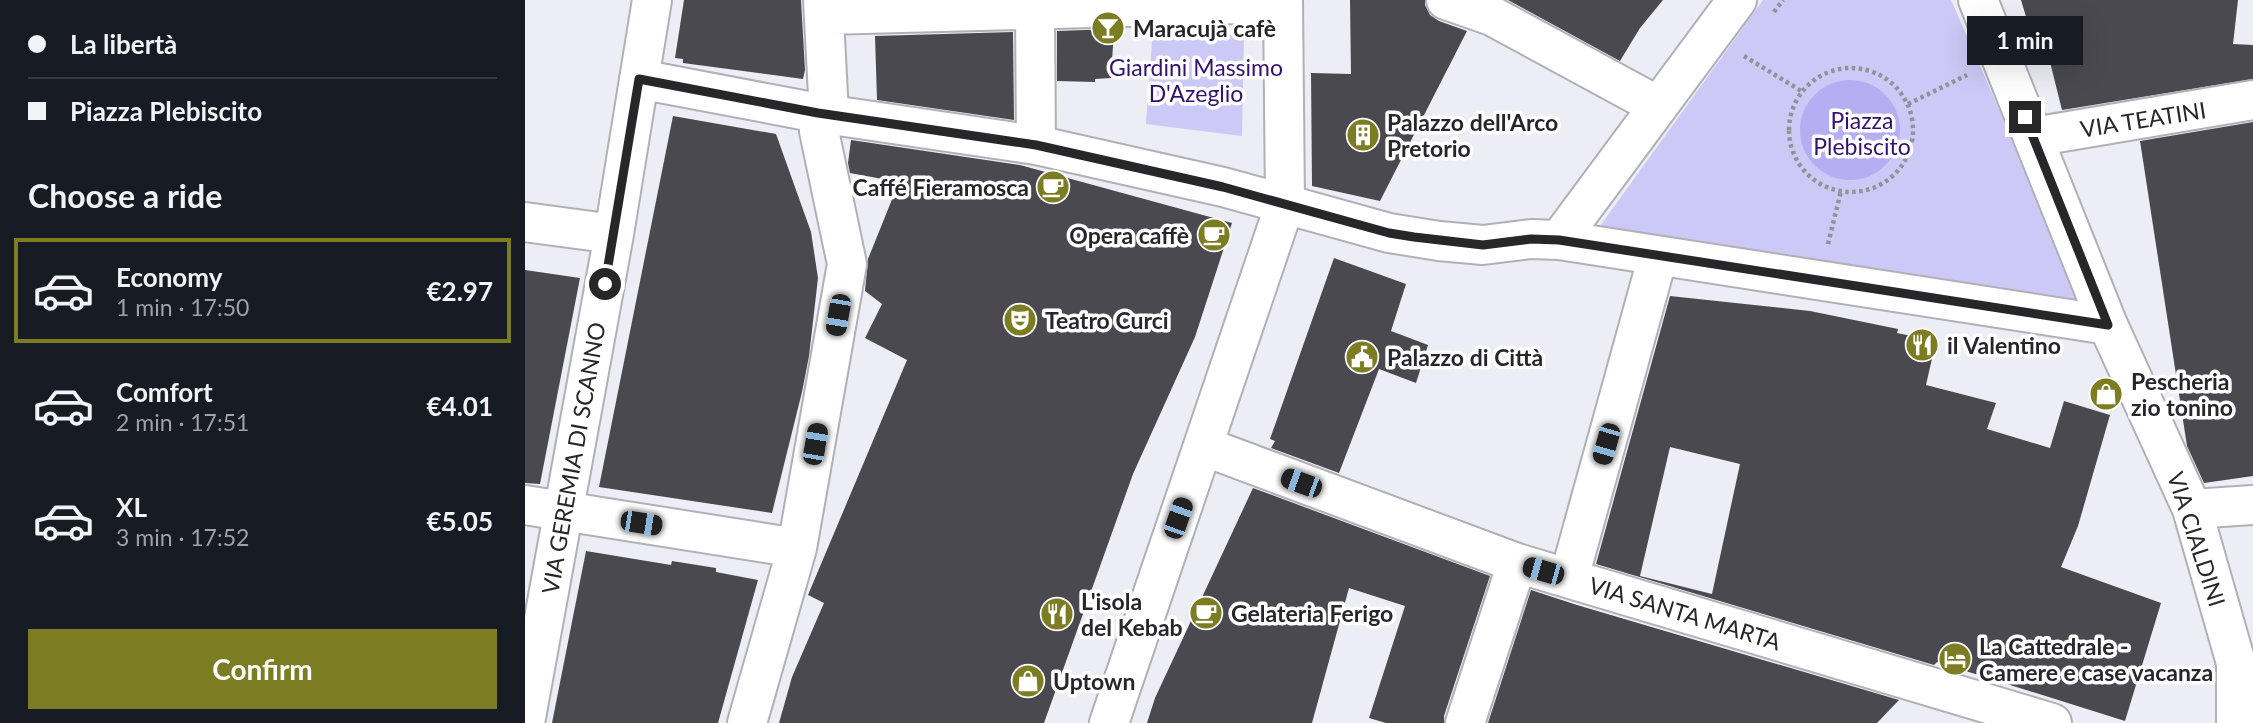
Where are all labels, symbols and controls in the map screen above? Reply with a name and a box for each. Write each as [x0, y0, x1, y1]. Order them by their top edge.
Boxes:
bar icon: Maracujà cafè [1089, 9, 1127, 47]
place label: Maracujà cafè [1133, 14, 1276, 42]
callout: 1 min [1967, 16, 2083, 64]
text: 1 min [1996, 26, 2054, 54]
text: La libertà [70, 28, 177, 60]
park label: Giardini Massimo D'Azeglio [1109, 53, 1283, 107]
text: Piazza Plebiscito [70, 95, 262, 127]
street label: VIA TEATINI [2078, 95, 2208, 143]
route end [2009, 101, 2041, 133]
park label: Piazza Plebiscito [1813, 106, 1911, 160]
place label: Palazzo dell'Arco Pretorio [1387, 108, 1558, 162]
building icon: Palazzo dell'Arco Pretorio [1344, 116, 1382, 154]
cafe icon: Caffé Fieramosca [1034, 168, 1072, 206]
place label: Caffé Fieramosca [852, 173, 1029, 201]
text: Choose a ride [28, 176, 222, 215]
cafe icon: Opera caffè [1195, 216, 1233, 254]
place label: Opera caffè [1069, 221, 1189, 249]
icon: car [32, 259, 95, 322]
text: Economy [116, 261, 222, 293]
route start [589, 268, 621, 300]
text: €2.97 [427, 275, 493, 307]
car [825, 292, 852, 338]
text: 1 min · 17:50 [116, 293, 249, 321]
theatre icon: Teatro Curci [1001, 301, 1039, 339]
place label: Teatro Curci [1045, 306, 1169, 334]
street label: VIA GEREMIA DI SCANNO [535, 320, 611, 596]
restaurant icon: il Valentino [1903, 326, 1941, 364]
place label: il Valentino [1947, 331, 2061, 359]
public building icon: Palazzo di Città [1343, 338, 1381, 376]
place label: Palazzo di Città [1387, 343, 1543, 371]
place label: Pescheria zio tonino [2131, 367, 2233, 421]
icon: car [32, 374, 95, 437]
shop icon: Pescheria zio tonino [2087, 375, 2125, 413]
text: Comfort [116, 376, 213, 408]
text: €4.01 [427, 390, 493, 422]
text: 2 min · 17:51 [116, 408, 249, 436]
car [802, 421, 829, 467]
car [1591, 421, 1622, 467]
car [1278, 466, 1325, 500]
street label: VIA CIALDINI [2162, 468, 2232, 610]
icon: car [32, 489, 95, 552]
text: XL [116, 491, 147, 523]
car [1162, 495, 1195, 541]
text: €5.05 [427, 505, 493, 537]
car [619, 509, 664, 537]
text: 3 min · 17:52 [116, 523, 249, 551]
car [1520, 555, 1567, 587]
street label: VIA SANTA MARTA [1586, 571, 1785, 656]
place label: L'isola del Kebab [1081, 587, 1183, 641]
cafe icon: Gelateria Ferigo [1187, 594, 1225, 632]
restaurant icon: L'isola del Kebab [1038, 595, 1076, 633]
place label: Gelateria Ferigo [1231, 599, 1393, 627]
button: Confirm [28, 629, 497, 709]
place label: La Cattedrale - Camere e case vacanza [1979, 632, 2213, 686]
hotel icon: La Cattedrale - Camere e case vacanza [1936, 640, 1974, 678]
shop icon: Uptown [1009, 662, 1047, 700]
place label: Uptown [1053, 667, 1136, 695]

